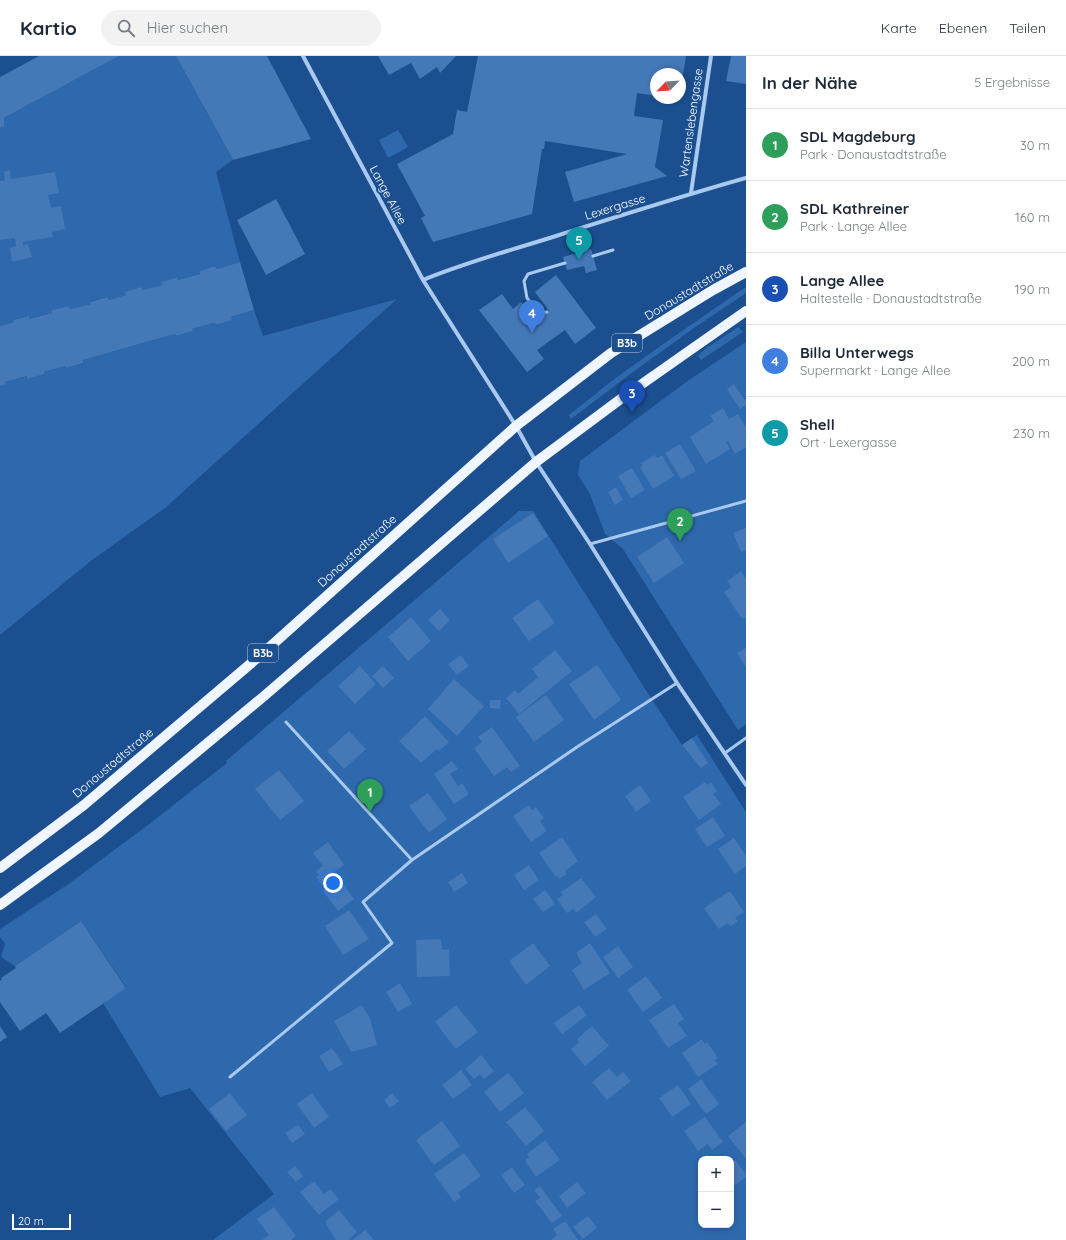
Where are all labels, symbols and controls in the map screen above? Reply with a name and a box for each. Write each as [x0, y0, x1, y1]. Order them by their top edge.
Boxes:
search box [101, 10, 381, 46]
text: Kartio [20, 16, 77, 40]
icon: search [115, 17, 137, 39]
text: Hier suchen [147, 18, 228, 37]
text: Karte [881, 19, 917, 37]
text: Ebenen [939, 19, 987, 37]
text: Teilen [1009, 19, 1046, 37]
street label: Wartenslebengasse [675, 67, 706, 178]
north arrow [650, 68, 686, 104]
text: In der Nähe [762, 72, 858, 93]
text: 5 Ergebnisse [974, 74, 1050, 90]
text: SDL Magdeburg [800, 127, 916, 146]
text: 1 [772, 137, 778, 153]
text: 30 m [1020, 137, 1050, 153]
text: Park · Donaustadtstraße [800, 146, 947, 162]
street label: Lange Allee [367, 163, 410, 227]
street label: Lexergasse [583, 190, 647, 223]
text: SDL Kathreiner [800, 199, 909, 218]
text: 2 [771, 209, 779, 225]
text: 160 m [1015, 209, 1050, 225]
text: Park · Lange Allee [800, 218, 907, 234]
pin: 5 [566, 227, 592, 260]
street label: Donaustadtstraße [642, 258, 736, 323]
text: Lange Allee [800, 271, 884, 290]
text: 3 [772, 281, 778, 297]
text: 190 m [1015, 281, 1050, 297]
text: Haltestelle · Donaustadtstraße [800, 290, 982, 306]
pin: 4 [519, 300, 545, 333]
road number: B3b [612, 334, 642, 352]
text: Billa Unterwegs [800, 343, 914, 362]
text: 4 [771, 353, 779, 369]
text: 200 m [1012, 353, 1050, 369]
text: Supermarkt · Lange Allee [800, 362, 951, 378]
pin: 3 [619, 380, 645, 413]
text: Shell [800, 415, 835, 434]
text: 5 [771, 425, 779, 441]
text: 230 m [1013, 425, 1050, 441]
text: Ort · Lexergasse [800, 434, 897, 450]
pin: 2 [667, 508, 693, 541]
street label: Donaustadtstraße [314, 511, 399, 590]
road number: B3b [248, 644, 278, 662]
street label: Donaustadtstraße [69, 724, 156, 801]
pin: 1 [357, 779, 383, 812]
your location [323, 873, 343, 893]
map controls [698, 1156, 734, 1228]
button: + [698, 1156, 734, 1192]
button: − [698, 1192, 734, 1228]
scale bar [12, 1212, 71, 1231]
text: 20 m [18, 1214, 44, 1228]

